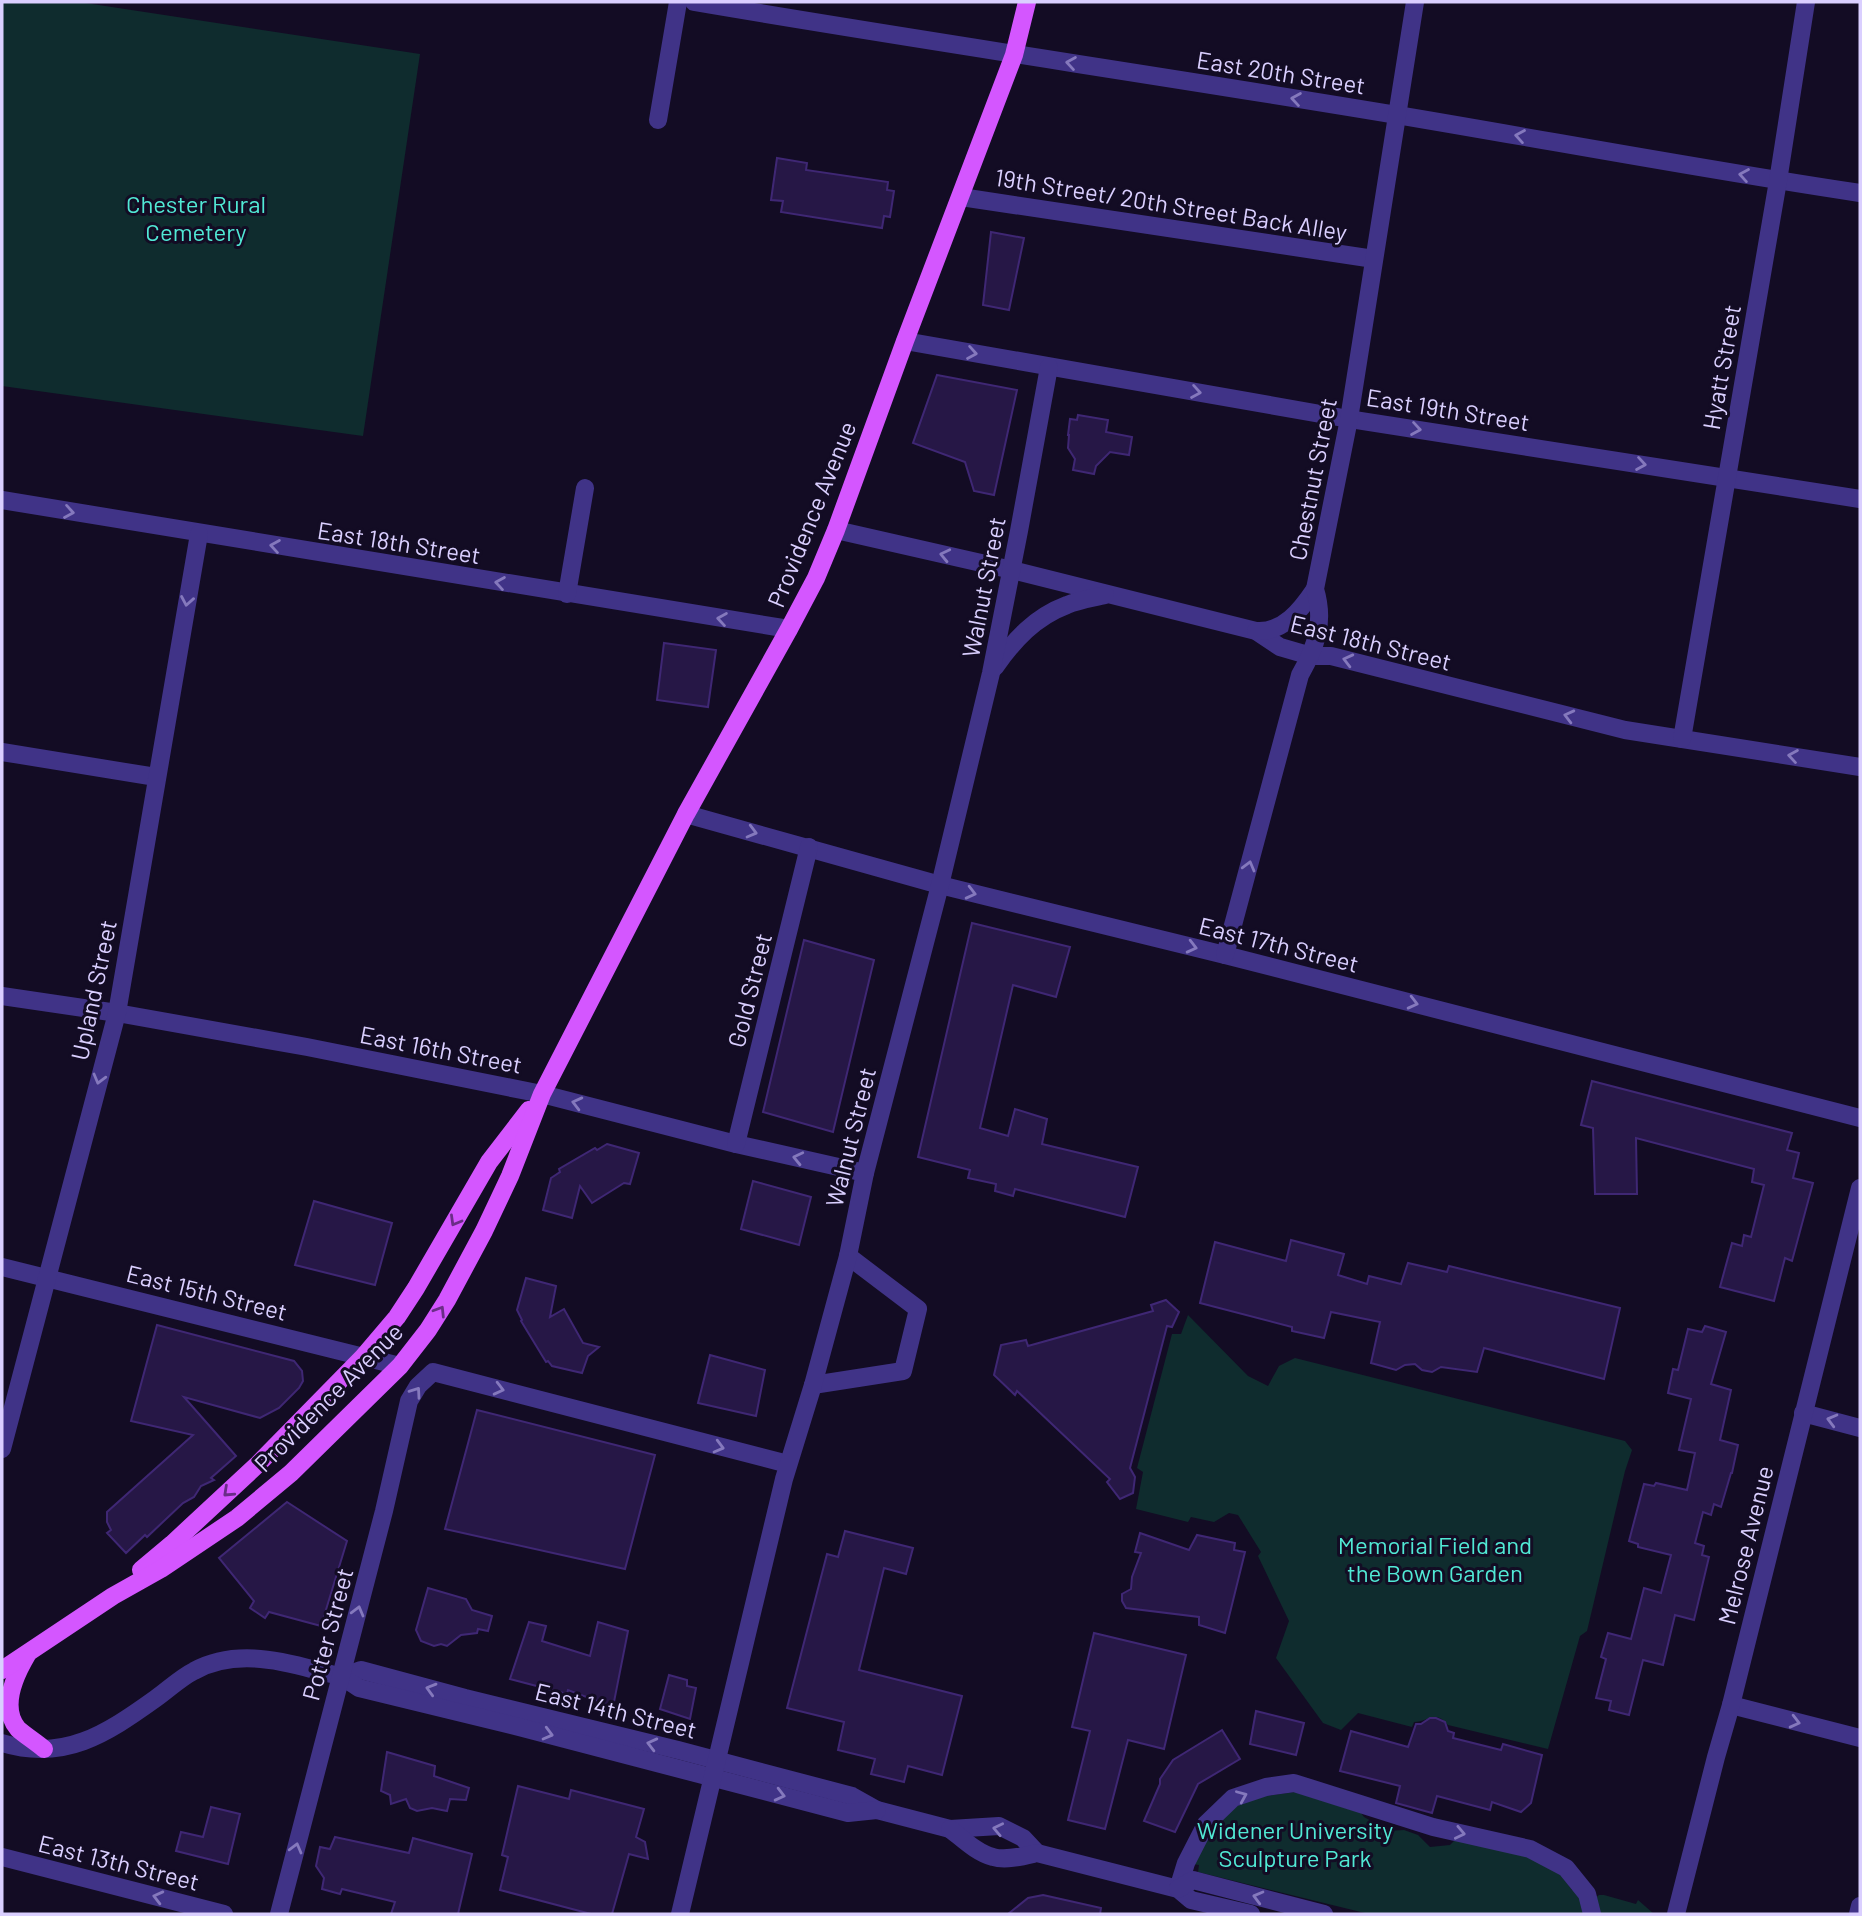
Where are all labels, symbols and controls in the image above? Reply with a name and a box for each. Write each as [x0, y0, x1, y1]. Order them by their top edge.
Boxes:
street label: East 20th Street [1195, 44, 1367, 100]
one-way arrow [1065, 56, 1077, 71]
one-way arrow [1290, 92, 1302, 107]
one-way arrow [1514, 129, 1526, 144]
street label: 19th Street/ 20th Street Back Alley [993, 162, 1349, 246]
one-way arrow [1739, 168, 1750, 183]
park label: Chester Rural Cemetery [126, 189, 266, 246]
street label: Hyatt Street [1696, 302, 1746, 432]
one-way arrow [966, 345, 978, 360]
street label: East 19th Street [1364, 382, 1532, 436]
one-way arrow [1190, 384, 1202, 399]
street label: Chestnut Street [1282, 395, 1342, 563]
street label: Providence Avenue [760, 417, 862, 611]
one-way arrow [1411, 421, 1422, 436]
one-way arrow [1635, 456, 1647, 471]
one-way arrow [63, 504, 75, 519]
street label: Walnut Street [955, 514, 1011, 660]
street label: East 18th Street [315, 515, 483, 569]
one-way arrow [269, 539, 281, 554]
one-way arrow [939, 548, 951, 563]
one-way arrow [494, 576, 506, 591]
one-way arrow [180, 595, 195, 607]
street label: East 18th Street [1288, 608, 1454, 676]
one-way arrow [716, 612, 728, 627]
one-way arrow [1343, 654, 1355, 668]
one-way arrow [1563, 710, 1575, 724]
one-way arrow [1787, 749, 1799, 764]
one-way arrow [746, 824, 758, 838]
one-way arrow [1241, 860, 1256, 872]
one-way arrow [965, 885, 977, 899]
street label: East 17th Street [1196, 910, 1362, 978]
street label: Upland Street [64, 917, 122, 1063]
street label: Gold Street [721, 930, 777, 1050]
one-way arrow [1186, 939, 1198, 953]
one-way arrow [1407, 995, 1419, 1009]
street label: East 16th Street [357, 1019, 525, 1079]
street label: Walnut Street [819, 1064, 881, 1210]
one-way arrow [93, 1073, 108, 1085]
one-way arrow [572, 1097, 584, 1111]
one-way arrow [792, 1152, 804, 1166]
one-way arrow [450, 1214, 463, 1227]
street label: East 15th Street [124, 1258, 290, 1326]
one-way arrow [432, 1305, 445, 1318]
street label: Providence Avenue [248, 1317, 408, 1477]
one-way arrow [493, 1381, 505, 1395]
one-way arrow [408, 1387, 420, 1400]
one-way arrow [1826, 1414, 1838, 1428]
one-way arrow [713, 1439, 725, 1453]
street label: Melrose Avenue [1711, 1463, 1779, 1627]
one-way arrow [223, 1483, 236, 1496]
park label: Memorial Field and the Bown Garden [1338, 1530, 1532, 1587]
street label: Potter Street [295, 1565, 359, 1703]
one-way arrow [350, 1605, 364, 1617]
street label: East 14th Street [532, 1676, 700, 1744]
one-way arrow [425, 1683, 437, 1697]
one-way arrow [1789, 1714, 1801, 1728]
one-way arrow [542, 1726, 554, 1740]
one-way arrow [646, 1738, 658, 1752]
one-way arrow [774, 1787, 786, 1801]
one-way arrow [1235, 1790, 1247, 1804]
park label: Widener University Sculpture Park [1197, 1815, 1393, 1872]
one-way arrow [992, 1822, 1004, 1837]
one-way arrow [1454, 1825, 1466, 1840]
street label: East 13th Street [36, 1828, 202, 1896]
one-way arrow [288, 1842, 302, 1854]
one-way arrow [152, 1891, 164, 1905]
one-way arrow [1253, 1891, 1265, 1905]

